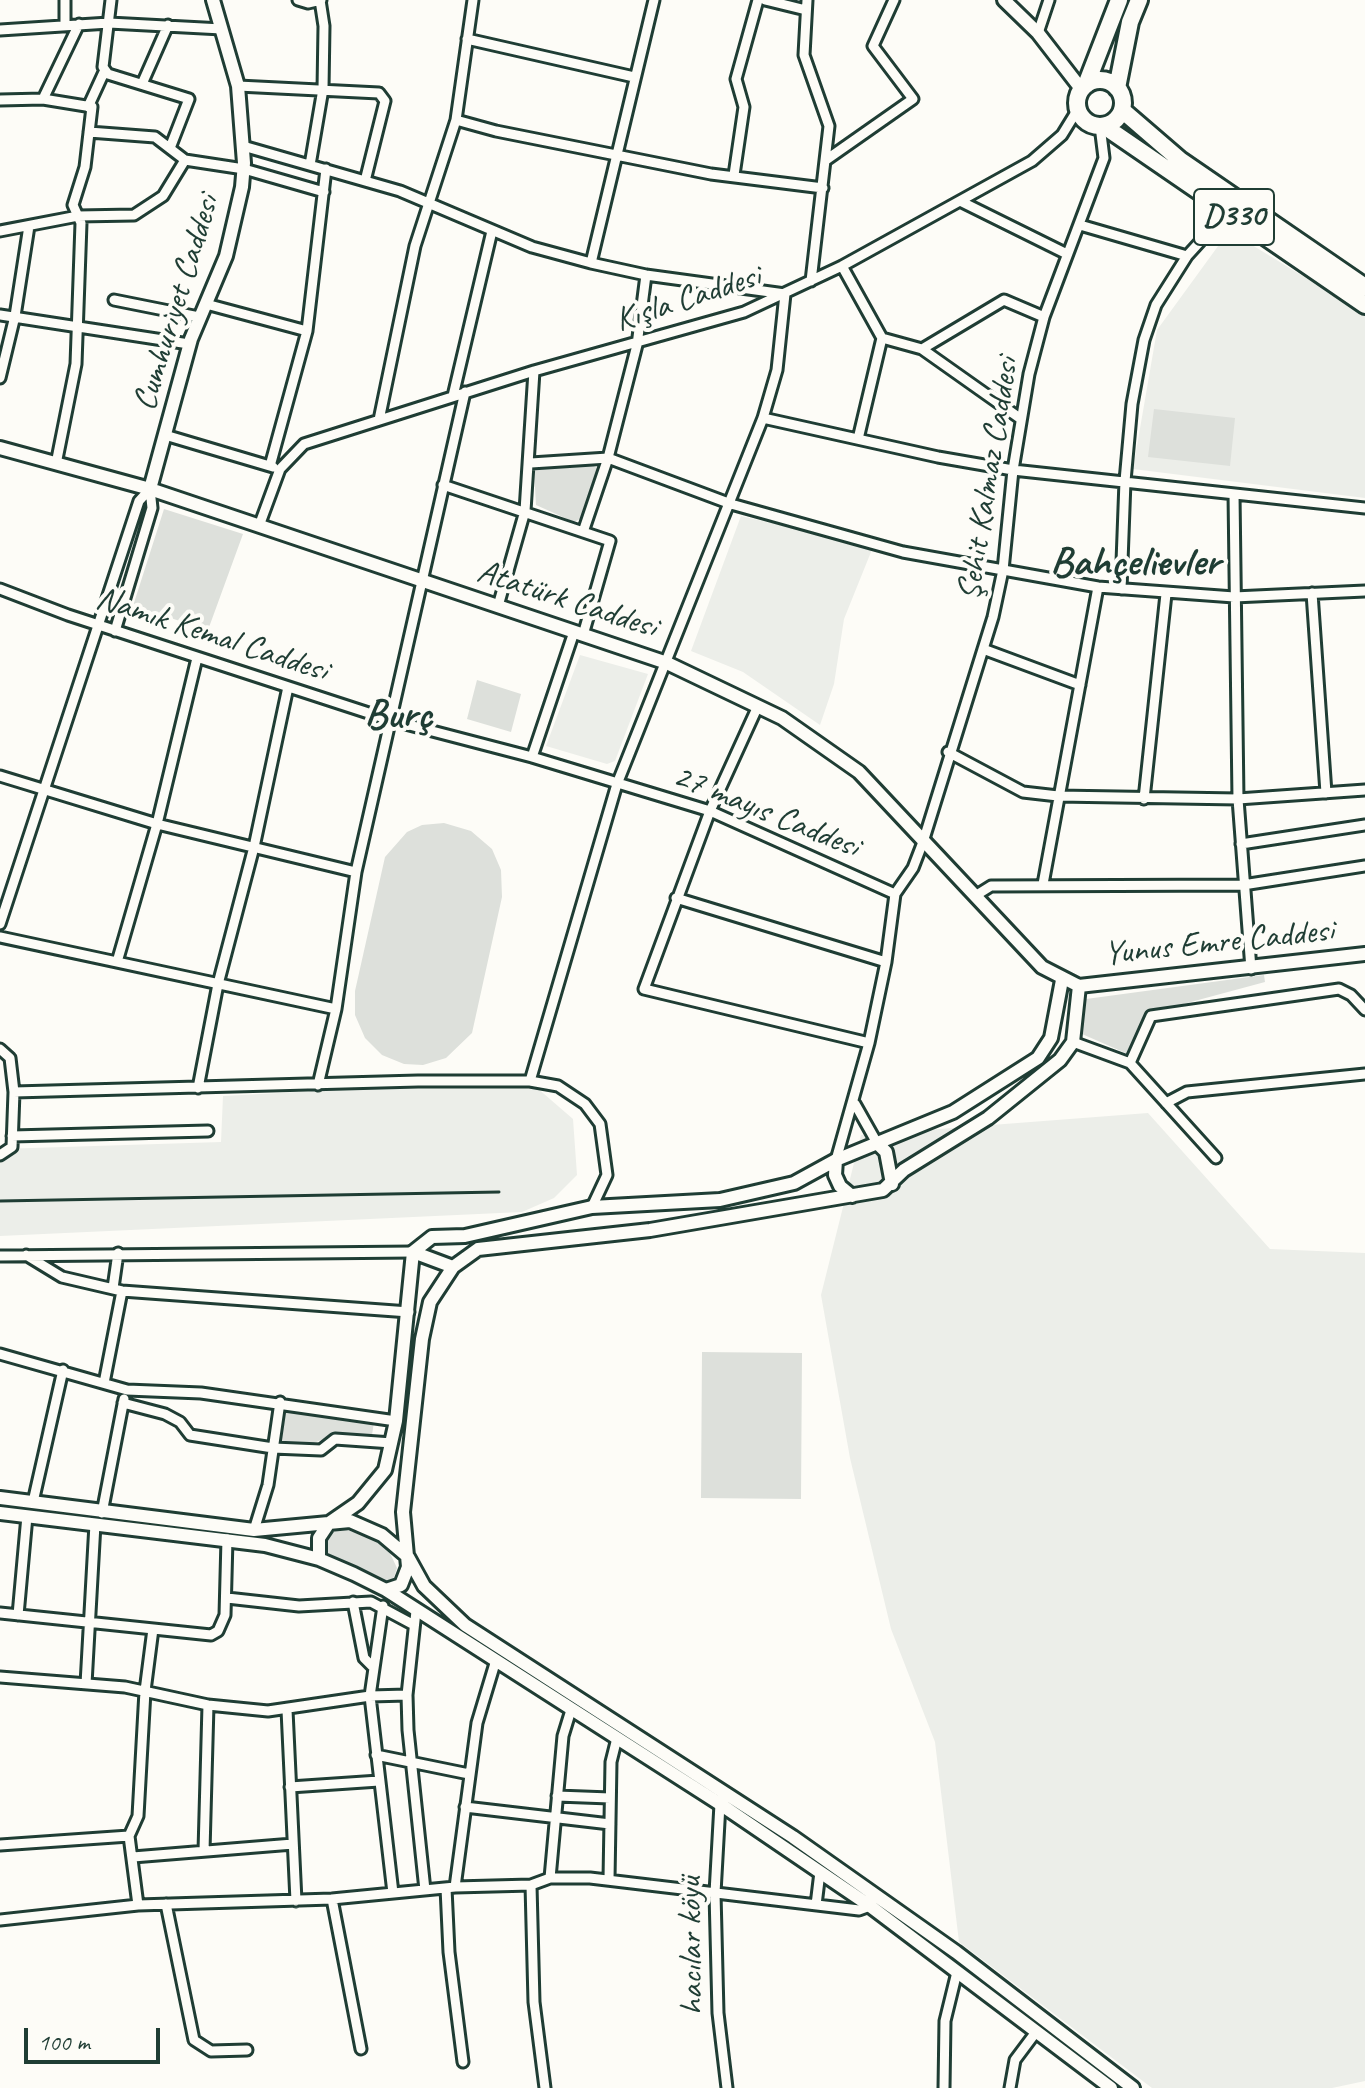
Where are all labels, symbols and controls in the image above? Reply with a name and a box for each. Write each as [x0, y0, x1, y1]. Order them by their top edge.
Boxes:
road number: D330 [1194, 189, 1274, 245]
street label: Cumhuriyet Caddesi [125, 190, 229, 416]
street label: Kışla Caddesi [610, 256, 766, 342]
street label: Şehit Kalmaz Caddesi [950, 355, 1028, 603]
district label: Bahçelievler [1050, 539, 1220, 589]
street label: Atatürk Caddesi [472, 552, 662, 648]
street label: Namık Kemal Caddesi [91, 578, 333, 692]
district label: Burç [364, 691, 432, 741]
street label: 27 mayıs Caddesi [667, 756, 865, 868]
street label: Yunus Emre Caddesi [1102, 911, 1336, 975]
street label: hacılar köyü [670, 1876, 714, 2016]
scale bar [28, 2012, 164, 2062]
text: 100 m [38, 2027, 90, 2057]

